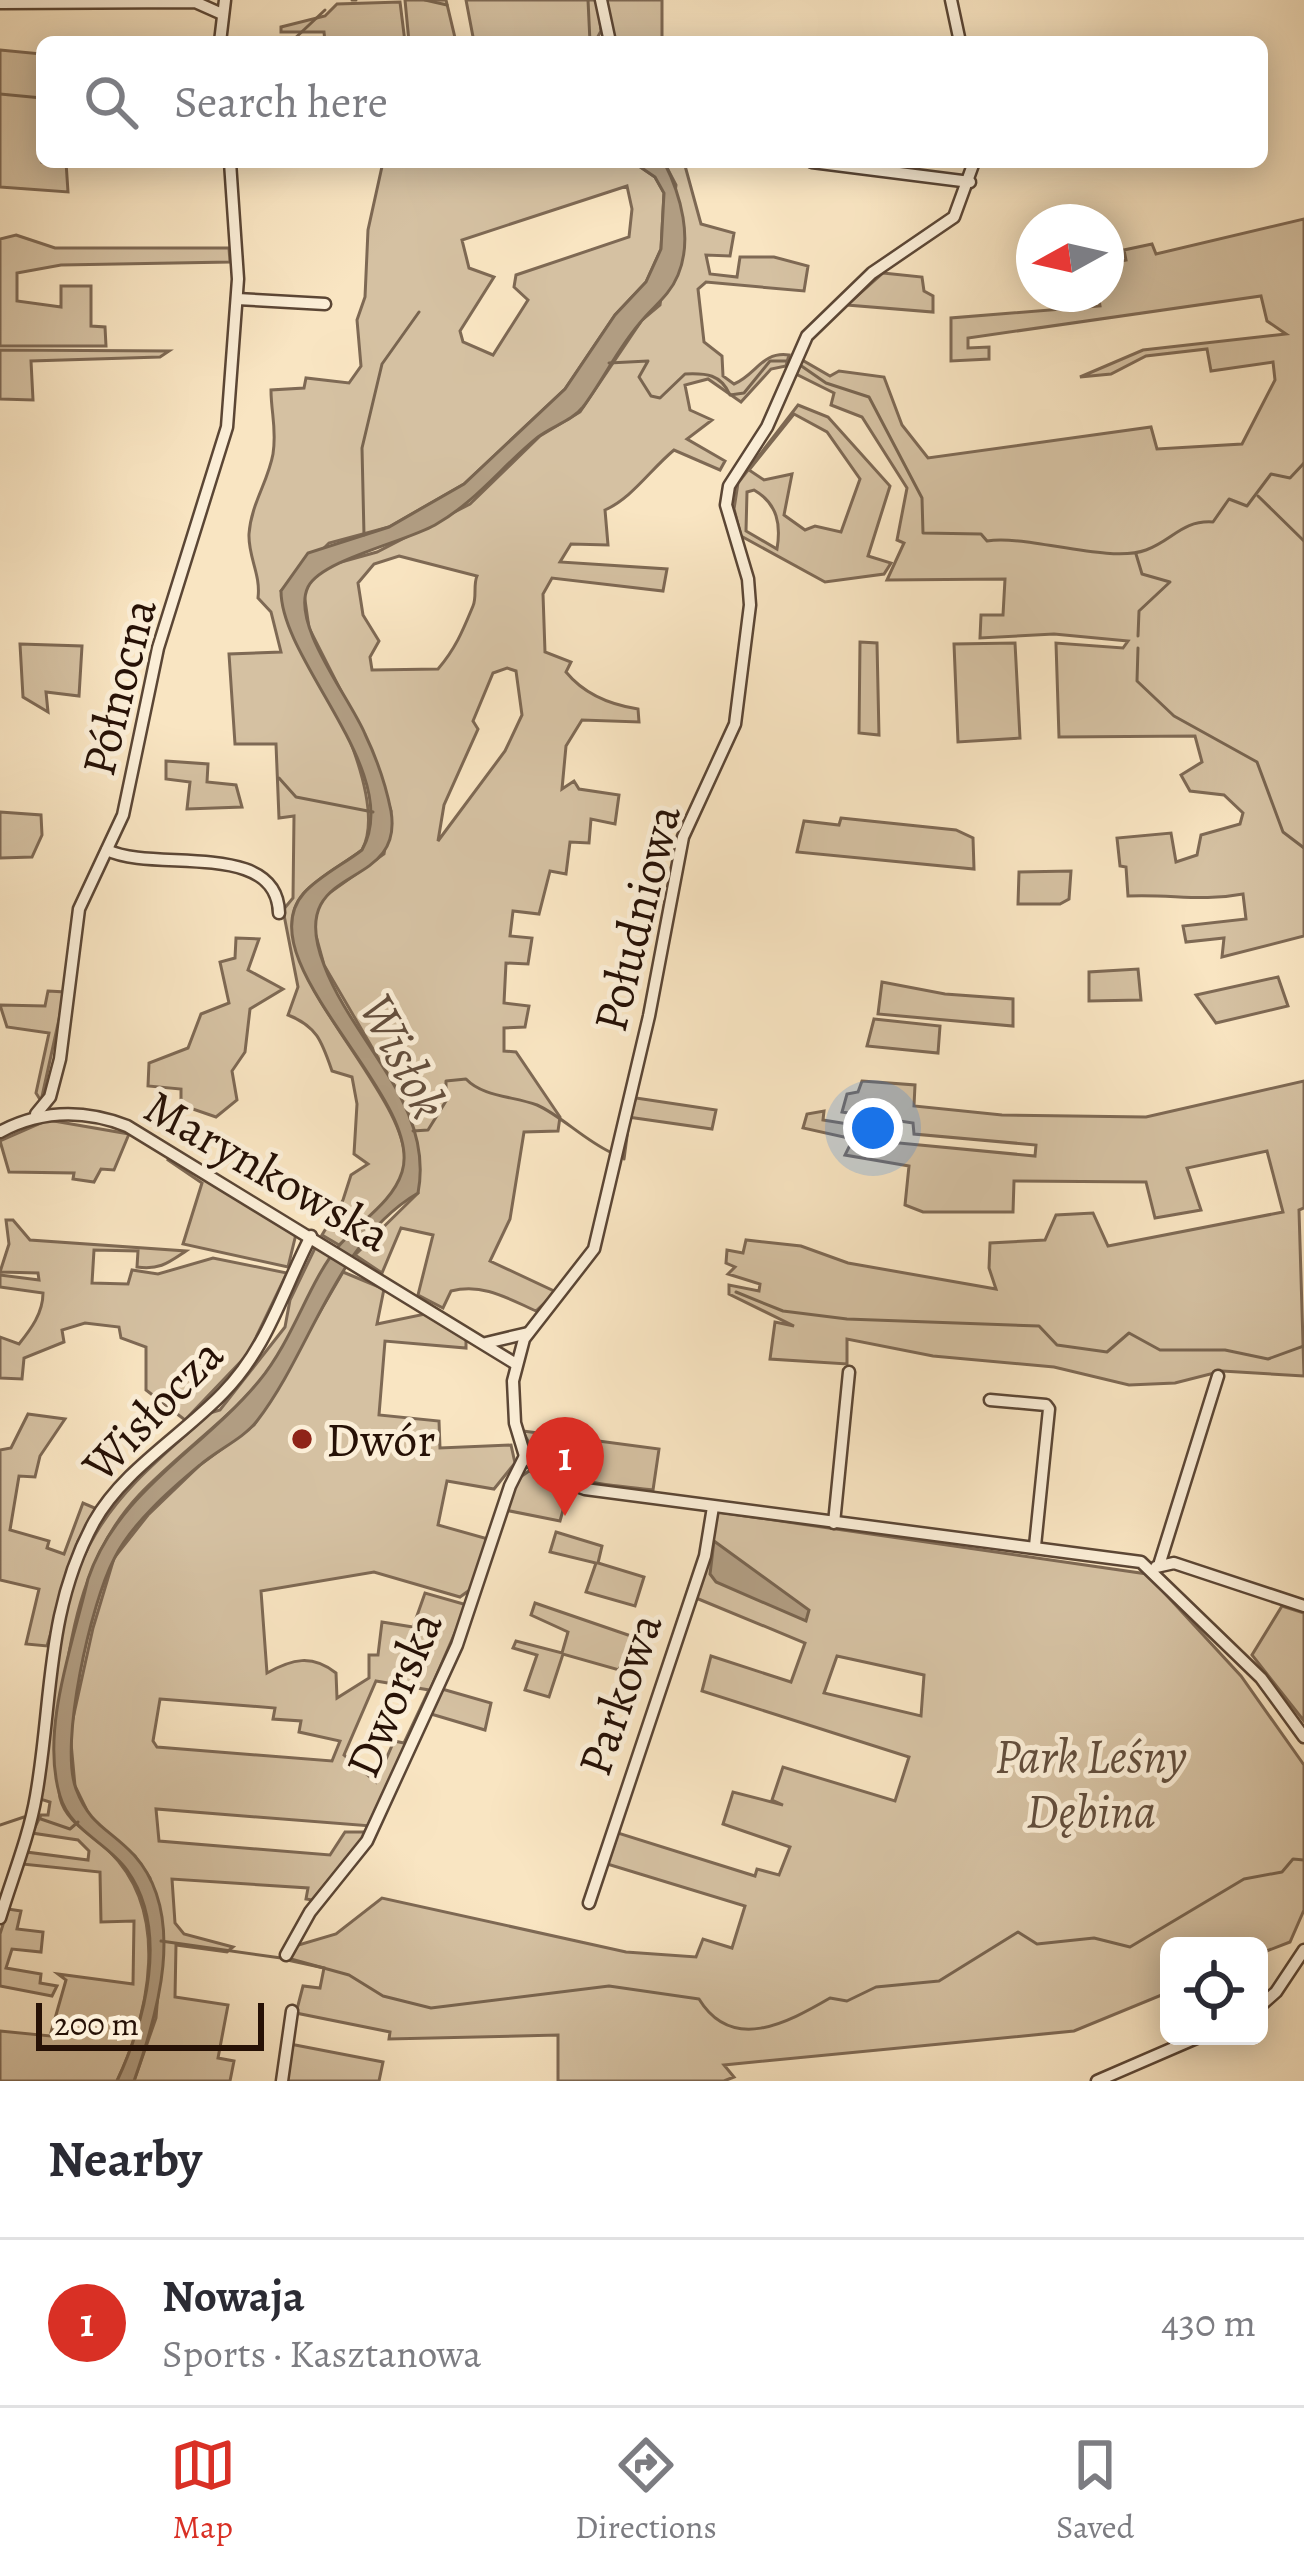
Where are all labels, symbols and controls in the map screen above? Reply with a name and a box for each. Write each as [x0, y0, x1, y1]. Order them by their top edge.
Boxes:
search box [36, 36, 1268, 168]
icon: search [78, 69, 144, 135]
text: Search here [174, 71, 388, 133]
north arrow [1016, 204, 1124, 312]
street label: Północna [65, 591, 173, 783]
street label: Południowa [577, 797, 697, 1038]
water label: Wisłok [342, 982, 464, 1131]
street label: Marynkowska [132, 1074, 403, 1268]
your location [843, 1098, 903, 1158]
street label: Wisłocza [67, 1323, 238, 1497]
place label: Dwór [326, 1407, 436, 1473]
pin: 1 [526, 1417, 604, 1516]
marker: Dwór [289, 1426, 315, 1452]
street label: Dworska [330, 1601, 459, 1787]
street label: Parkowa [561, 1604, 679, 1784]
park label: Park Leśny Dębina [995, 1723, 1187, 1844]
map controls [1160, 1937, 1268, 2045]
button: locate [1160, 1937, 1268, 2045]
scale bar [36, 1997, 264, 2050]
text: 200 m [54, 2001, 139, 2046]
text: Nearby [48, 2124, 202, 2194]
text: Nowaja [162, 2265, 305, 2327]
text: 1 [80, 2296, 94, 2349]
text: 430 m [1161, 2296, 1256, 2349]
text: Sports · Kasztanowa [162, 2327, 482, 2380]
tab: Map [170, 2432, 236, 2549]
tab: Directions [575, 2432, 717, 2549]
tab: Saved [1056, 2432, 1134, 2549]

